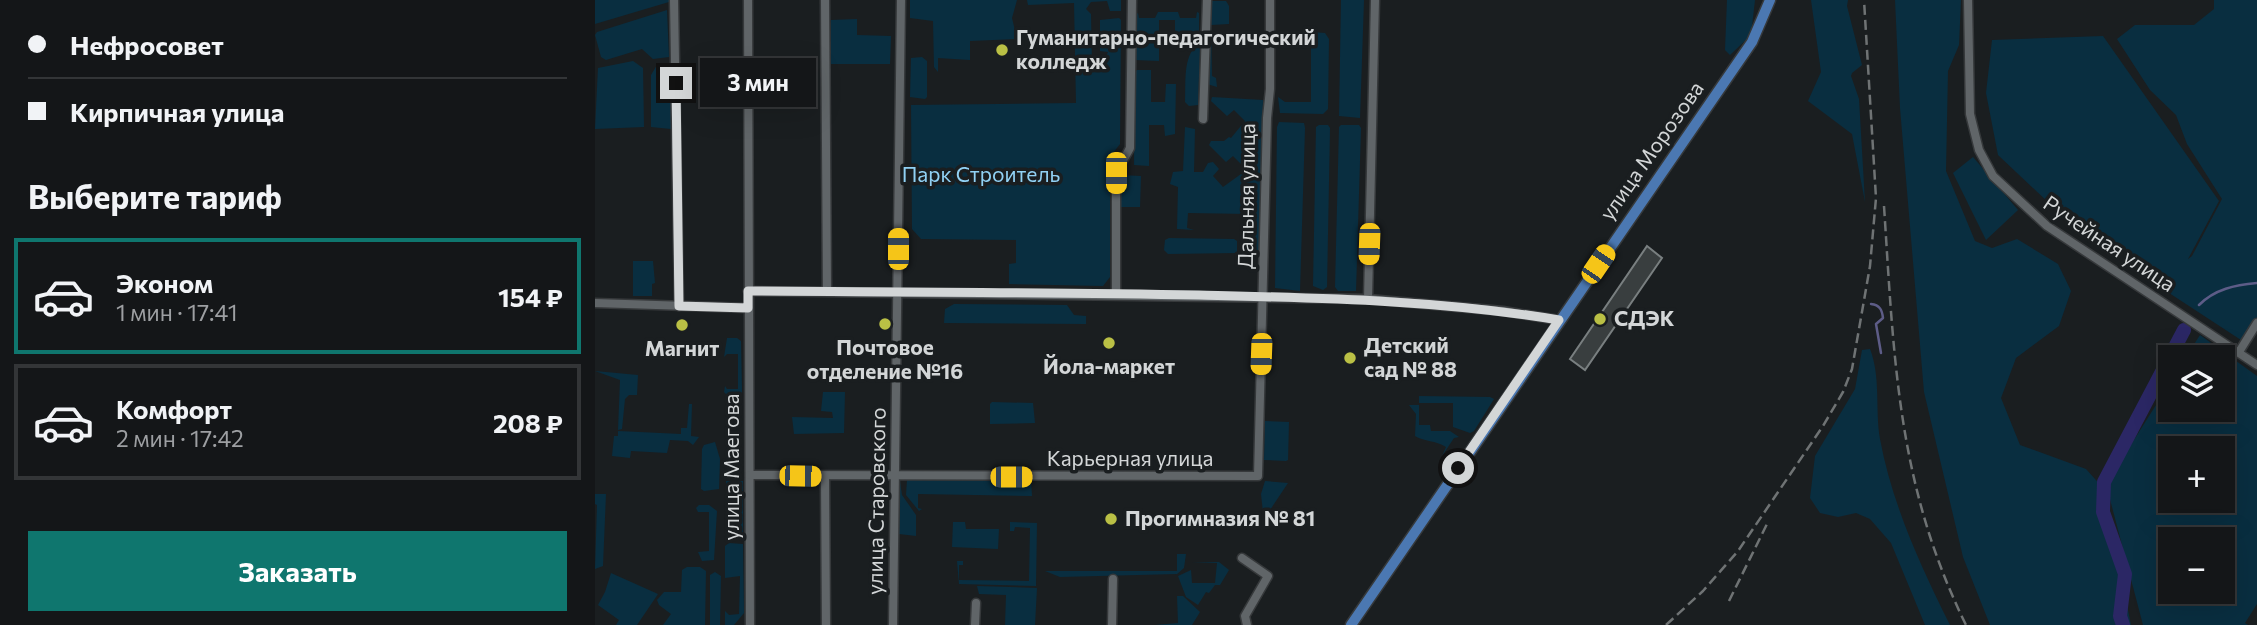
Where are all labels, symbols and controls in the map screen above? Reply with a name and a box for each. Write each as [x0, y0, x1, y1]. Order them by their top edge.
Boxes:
place label: Гуманитарно-педагогический колледж [1016, 24, 1316, 73]
text: Нефросовет [70, 29, 224, 60]
marker: Гуманитарно-педагогический колледж [994, 42, 1010, 58]
callout: 3 мин [701, 58, 816, 108]
route end [660, 67, 692, 99]
text: 3 мин [727, 68, 789, 96]
street label: улица Морозова [1594, 76, 1708, 224]
text: Кирпичная улица [70, 96, 284, 127]
street label: Дальняя улица [1232, 123, 1259, 269]
car [1106, 152, 1127, 194]
park label: Парк Строитель [902, 161, 1061, 186]
text: Выберите тариф [28, 176, 282, 216]
street label: Ручейная улица [2039, 189, 2181, 296]
car [1358, 223, 1381, 265]
car [888, 228, 909, 270]
car [1578, 241, 1619, 287]
icon: car [32, 265, 95, 328]
text: Эконом [116, 267, 213, 298]
text: 154 ₽ [498, 281, 563, 312]
text: 1 мин · 17:41 [116, 298, 238, 326]
place label: СДЭК [1614, 305, 1675, 330]
marker: СДЭК [1592, 311, 1608, 327]
marker: Почтовое отделение №16 [877, 316, 893, 332]
marker: Магнит [674, 317, 690, 333]
place label: Детский сад № 88 [1364, 332, 1457, 381]
car [1250, 333, 1273, 375]
place label: Почтовое отделение №16 [807, 334, 963, 383]
place label: Магнит [645, 335, 719, 360]
marker: Йола-маркет [1101, 335, 1117, 351]
map controls [2158, 345, 2235, 604]
button: layers [2158, 345, 2235, 422]
marker: Детский сад № 88 [1342, 350, 1358, 366]
place label: Йола-маркет [1043, 353, 1175, 378]
icon: car [32, 391, 95, 454]
text: Комфорт [116, 393, 232, 424]
street label: улица Маегова [718, 394, 743, 540]
text: 208 ₽ [493, 407, 563, 438]
street label: улица Старовского [861, 407, 890, 595]
text: 2 мин · 17:42 [116, 424, 244, 452]
button: + [2158, 436, 2235, 513]
street label: Карьерная улица [1047, 445, 1213, 470]
route start [1442, 452, 1474, 484]
car [779, 465, 822, 487]
car [991, 467, 1033, 488]
place label: Прогимназия № 81 [1125, 505, 1315, 530]
marker: Прогимназия № 81 [1103, 511, 1119, 527]
button: − [2158, 527, 2235, 604]
button: Заказать [28, 531, 567, 611]

